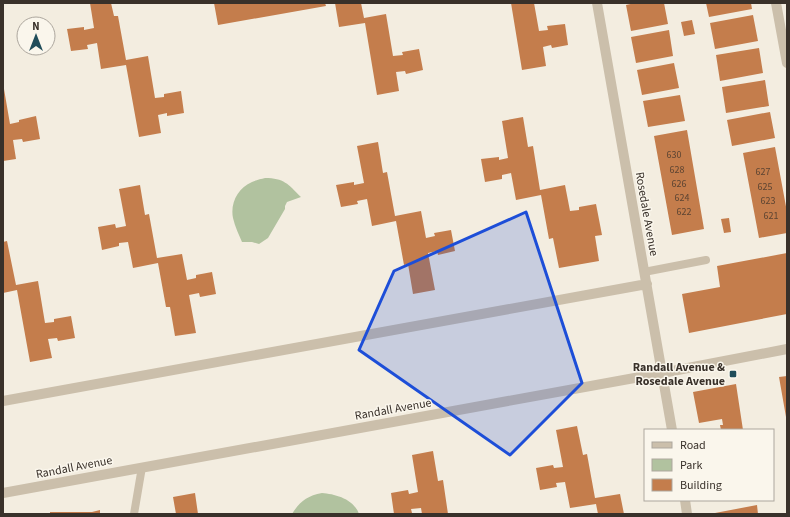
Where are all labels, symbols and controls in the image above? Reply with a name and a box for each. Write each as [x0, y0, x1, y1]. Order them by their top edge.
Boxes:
north arrow [16, 16, 56, 56]
text: N [32, 19, 40, 34]
house number: 630 [667, 148, 681, 162]
house number: 628 [670, 163, 684, 177]
house number: 627 [756, 165, 770, 179]
street label: Rosedale Avenue [631, 171, 662, 258]
house number: 626 [672, 177, 686, 191]
house number: 625 [758, 180, 772, 194]
house number: 624 [675, 191, 689, 205]
house number: 623 [761, 194, 775, 208]
house number: 622 [677, 205, 691, 219]
house number: 621 [764, 209, 778, 223]
place label: Randall Avenue & Rosedale Avenue [633, 359, 725, 390]
marker: Randall Avenue & Rosedale Avenue [728, 369, 738, 379]
street label: Randall Avenue [353, 394, 433, 425]
legend [644, 429, 774, 501]
text: Road [680, 437, 706, 454]
street label: Randall Avenue [34, 452, 114, 483]
text: Park [680, 457, 702, 474]
text: Building [680, 477, 722, 494]

